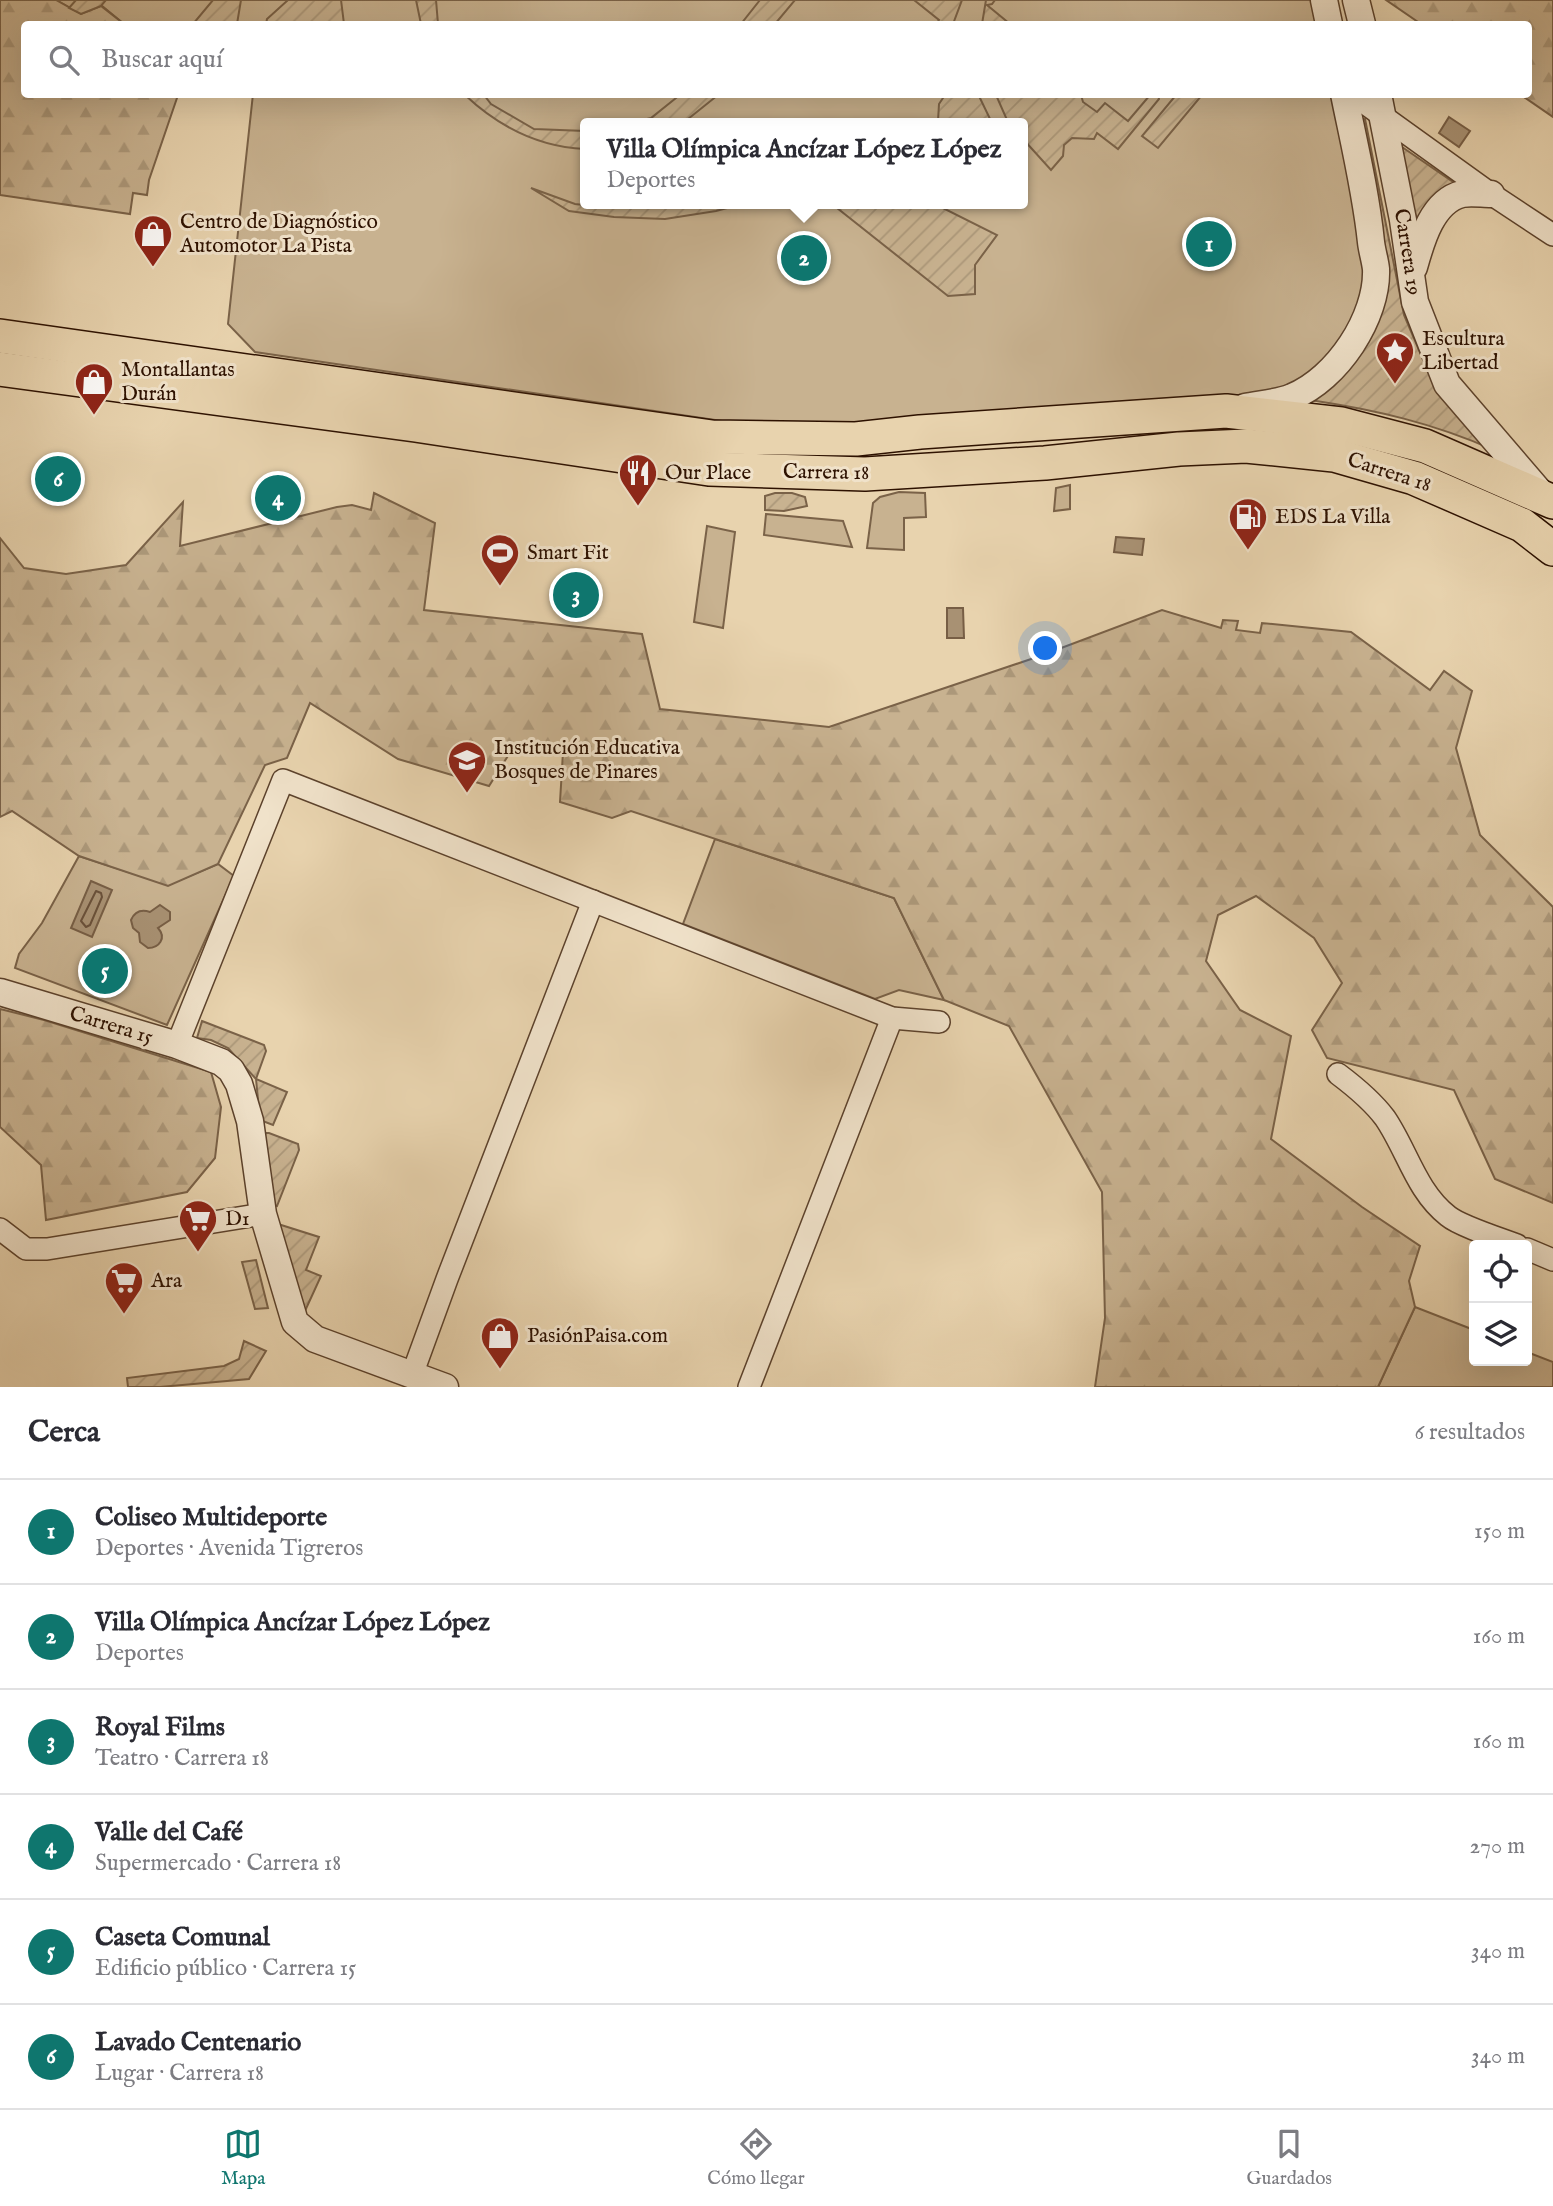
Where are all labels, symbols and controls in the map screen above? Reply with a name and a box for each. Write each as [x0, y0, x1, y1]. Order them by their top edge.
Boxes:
search box [21, 21, 1532, 98]
icon: search [45, 41, 83, 79]
text: Buscar aquí [101, 43, 223, 76]
popup [580, 118, 1028, 209]
text: Villa Olímpica Ancízar López López [606, 133, 1002, 166]
text: Deportes [606, 166, 695, 195]
street label: Carrera 19 [1387, 207, 1427, 297]
place label: Centro de Diagnóstico Automotor La Pista [179, 209, 378, 260]
shop icon: Centro de Diagnóstico Automotor La Pista [132, 213, 174, 268]
pin: 1 [1186, 218, 1232, 270]
pin: 2 [781, 232, 827, 284]
place label: Escultura Libertad [1422, 326, 1505, 377]
place icon: Escultura Libertad [1374, 330, 1416, 385]
place label: Montallantas Durán [121, 357, 235, 408]
shop icon: Montallantas Durán [73, 361, 115, 416]
street label: Carrera 18 [1344, 447, 1434, 499]
restaurant icon: Our Place [617, 452, 659, 507]
pin: 6 [35, 453, 81, 505]
street label: Carrera 18 [782, 459, 870, 487]
place label: Our Place [665, 460, 752, 487]
pin: 4 [255, 472, 301, 524]
fuel station icon: EDS La Villa [1227, 496, 1269, 551]
place label: EDS La Villa [1275, 504, 1391, 531]
sports icon: Smart Fit [479, 532, 521, 587]
place label: Smart Fit [527, 540, 609, 567]
pin: 3 [553, 569, 599, 621]
your location [1028, 631, 1062, 665]
place label: Institución Educativa Bosques de Pinares [494, 735, 681, 786]
school or university icon: Institución Educativa Bosques de Pinares [446, 739, 488, 794]
pin: 5 [82, 945, 128, 997]
street label: Carrera 15 [66, 1001, 156, 1052]
supermarket icon: D1 [177, 1198, 219, 1253]
place label: D1 [225, 1206, 250, 1233]
map controls [1469, 1240, 1532, 1366]
button: locate [1469, 1240, 1532, 1303]
supermarket icon: Ara [103, 1260, 145, 1315]
place label: Ara [150, 1268, 183, 1295]
button: layers [1469, 1303, 1532, 1366]
shop icon: PasiónPaisa.com [479, 1315, 521, 1370]
place label: PasiónPaisa.com [527, 1323, 668, 1350]
text: Cerca [28, 1414, 100, 1452]
text: 6 resultados [1414, 1418, 1525, 1447]
text: Coliseo Multideporte [95, 1501, 327, 1534]
text: 1 [47, 1517, 55, 1546]
text: 150 m [1474, 1517, 1525, 1546]
text: Deportes · Avenida Tigreros [95, 1534, 363, 1563]
text: Villa Olímpica Ancízar López López [95, 1606, 490, 1639]
text: 2 [46, 1622, 56, 1651]
text: 160 m [1473, 1622, 1525, 1651]
text: Deportes [95, 1639, 184, 1668]
text: Royal Films [95, 1711, 225, 1744]
text: 3 [47, 1727, 55, 1756]
text: 160 m [1473, 1727, 1525, 1756]
text: Teatro · Carrera 18 [95, 1744, 269, 1773]
text: Valle del Café [95, 1816, 243, 1849]
text: 4 [45, 1832, 57, 1861]
text: 270 m [1470, 1832, 1525, 1861]
text: Supermercado · Carrera 18 [95, 1849, 341, 1878]
text: Caseta Comunal [95, 1921, 270, 1954]
text: 5 [47, 1937, 55, 1966]
text: 340 m [1471, 1937, 1525, 1966]
text: Edificio público · Carrera 15 [95, 1954, 356, 1983]
text: Lavado Centenario [95, 2026, 301, 2059]
text: 6 [46, 2042, 56, 2071]
text: 340 m [1471, 2042, 1525, 2071]
text: Lugar · Carrera 18 [95, 2059, 264, 2088]
tab: Mapa [221, 2125, 266, 2191]
tab: Cómo llegar [707, 2125, 805, 2191]
tab: Guardados [1247, 2125, 1332, 2191]

